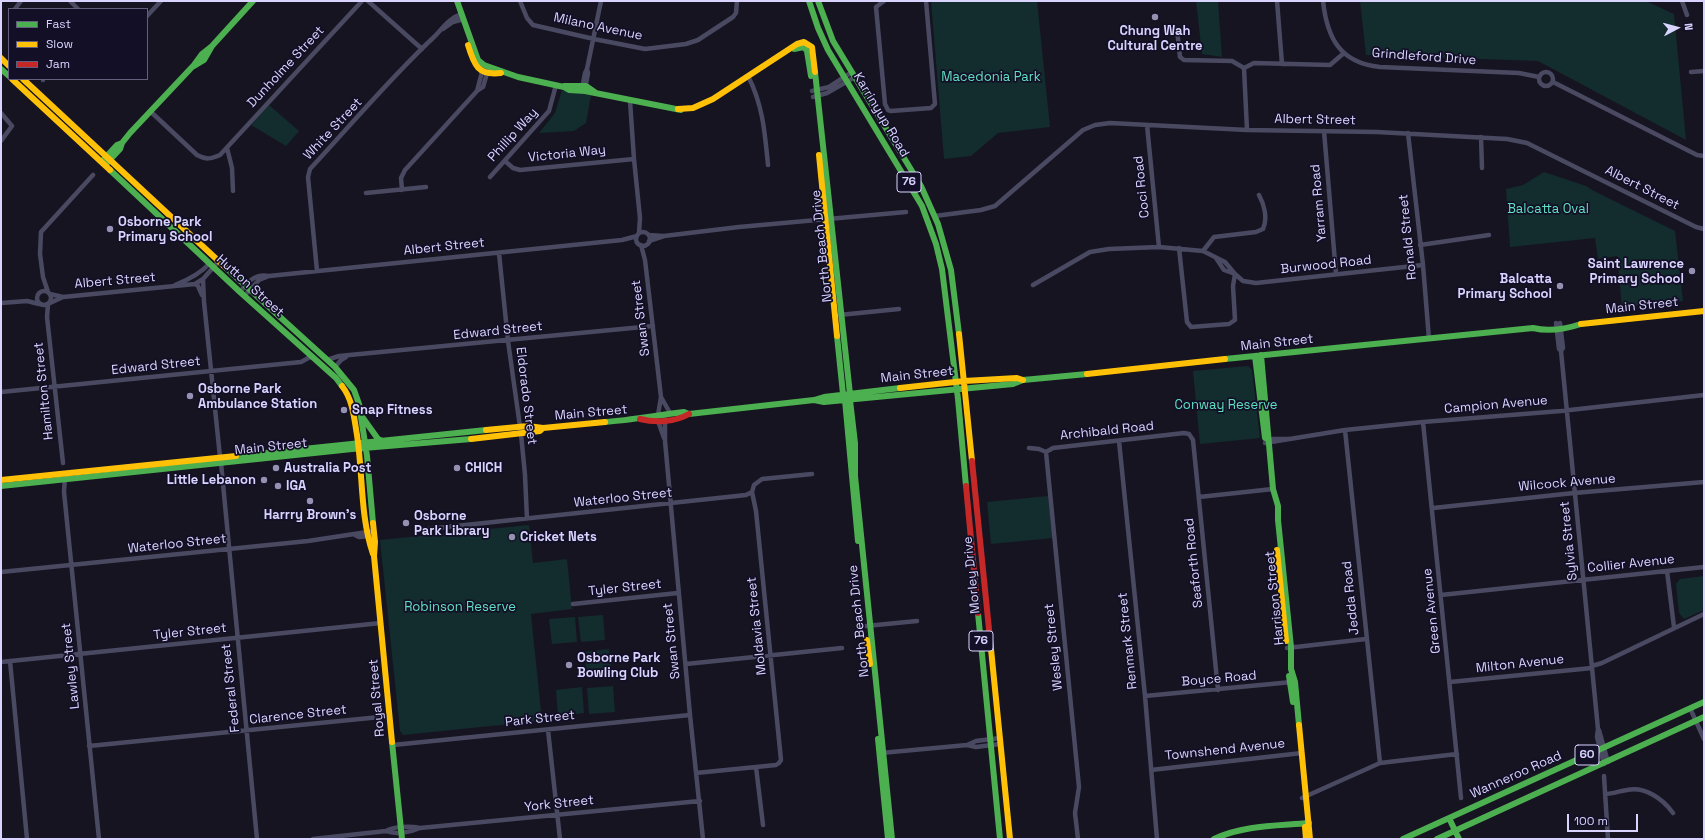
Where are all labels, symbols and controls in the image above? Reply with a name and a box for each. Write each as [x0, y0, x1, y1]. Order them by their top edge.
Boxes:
legend [8, 8, 148, 80]
north arrow [1657, 8, 1697, 48]
street label: Milano Avenue [552, 10, 644, 44]
marker: Chung Wah Cultural Centre [1150, 12, 1160, 22]
text: Fast [46, 16, 71, 32]
text: N [1682, 22, 1696, 31]
street label: Dunholme Street [244, 23, 328, 111]
place label: Chung Wah Cultural Centre [1107, 23, 1203, 54]
text: Slow [46, 36, 73, 52]
street label: Grindleford Drive [1371, 46, 1477, 68]
text: Jam [46, 56, 70, 72]
park label: Macedonia Park [941, 69, 1041, 85]
street label: Karrinyup Road [850, 70, 912, 160]
street label: White Street [300, 95, 366, 163]
street label: Phillip Way [485, 105, 541, 165]
street label: Albert Street [1274, 111, 1356, 129]
street label: Victoria Way [527, 142, 607, 166]
street label: Coci Road [1131, 155, 1153, 219]
street label: Albert Street [1602, 163, 1682, 213]
street label: Yarram Road [1308, 164, 1330, 242]
road number: 76 [897, 172, 921, 192]
street label: North Beach Drive [808, 189, 836, 303]
street label: Ronald Street [1396, 193, 1420, 281]
park label: Balcatta Oval [1507, 201, 1589, 217]
place label: Osborne Park Primary School [118, 214, 212, 245]
marker: Osborne Park Primary School [105, 224, 115, 234]
street label: Albert Street [403, 235, 485, 259]
street label: Hutton Street [213, 252, 287, 320]
street label: Burwood Road [1280, 252, 1372, 278]
place label: Saint Lawrence Primary School [1588, 256, 1684, 287]
marker: Saint Lawrence Primary School [1687, 266, 1697, 276]
street label: Albert Street [74, 270, 156, 292]
place label: Balcatta Primary School [1458, 271, 1552, 302]
street label: Swan Street [629, 279, 653, 357]
marker: Balcatta Primary School [1555, 281, 1565, 291]
street label: Main Street [1605, 294, 1679, 318]
street label: Edward Street [453, 319, 543, 343]
street label: Main Street [1240, 331, 1314, 355]
street label: Hamilton Street [31, 341, 57, 441]
street label: Eldorado Street [512, 346, 540, 446]
street label: Edward Street [111, 354, 201, 378]
street label: Main Street [880, 363, 954, 387]
place label: Osborne Park Ambulance Station [198, 381, 317, 412]
marker: Osborne Park Ambulance Station [185, 391, 195, 401]
street label: Campion Avenue [1444, 393, 1548, 417]
park label: Conway Reserve [1175, 397, 1277, 413]
place label: Snap Fitness [352, 402, 432, 418]
street label: Main Street [554, 402, 628, 424]
marker: Snap Fitness [339, 405, 349, 415]
street label: Archibald Road [1059, 418, 1155, 444]
street label: Main Street [234, 435, 308, 459]
place label: Australia Post [284, 460, 371, 476]
place label: CHICH [465, 460, 502, 476]
marker: Australia Post [271, 463, 281, 473]
marker: CHICH [452, 463, 462, 473]
street label: Wilcock Avenue [1518, 471, 1616, 495]
place label: Little Lebanon [167, 472, 256, 488]
marker: Little Lebanon [259, 475, 269, 485]
place label: IGA [286, 478, 306, 494]
marker: IGA [273, 481, 283, 491]
street label: Waterloo Street [573, 485, 673, 511]
marker: Harrry Brown's [305, 496, 315, 506]
street label: Sylvia Street [1557, 500, 1581, 582]
place label: Harrry Brown's [264, 507, 356, 523]
place label: Osborne Park Library [414, 508, 489, 539]
street label: Seaforth Road [1182, 517, 1206, 609]
marker: Osborne Park Library [401, 518, 411, 528]
place label: Cricket Nets [520, 529, 597, 545]
street label: Waterloo Street [127, 531, 227, 557]
marker: Cricket Nets [507, 532, 517, 542]
street label: Morley Drive [960, 536, 984, 614]
street label: Harrison Street [1262, 550, 1288, 646]
street label: Collier Avenue [1587, 552, 1675, 576]
street label: Jedda Road [1339, 560, 1363, 636]
street label: North Beach Drive [845, 564, 873, 678]
street label: Green Avenue [1420, 567, 1444, 655]
street label: Tyler Street [588, 576, 662, 600]
street label: Moldavia Street [744, 576, 770, 676]
street label: Renmark Street [1115, 592, 1141, 690]
park label: Robinson Reserve [404, 599, 516, 615]
street label: Swan Street [660, 602, 684, 680]
street label: Wesley Street [1042, 603, 1066, 691]
street label: Tyler Street [153, 620, 227, 644]
street label: Lawley Street [59, 622, 83, 710]
road number: 76 [969, 631, 993, 651]
street label: Federal Street [219, 643, 243, 733]
place label: Osborne Park Bowling Club [577, 650, 661, 681]
street label: Milton Avenue [1475, 652, 1565, 676]
street label: Royal Street [366, 659, 388, 737]
marker: Osborne Park Bowling Club [564, 660, 574, 670]
street label: Boyce Road [1181, 668, 1257, 690]
street label: Clarence Street [249, 702, 347, 728]
street label: Park Street [504, 708, 576, 730]
street label: Townshend Avenue [1164, 736, 1286, 764]
road number: 60 [1575, 745, 1599, 765]
street label: Wanneroo Road [1468, 748, 1564, 802]
street label: York Street [523, 793, 595, 815]
scale bar [1569, 806, 1640, 832]
text: 100 m [1574, 813, 1608, 829]

